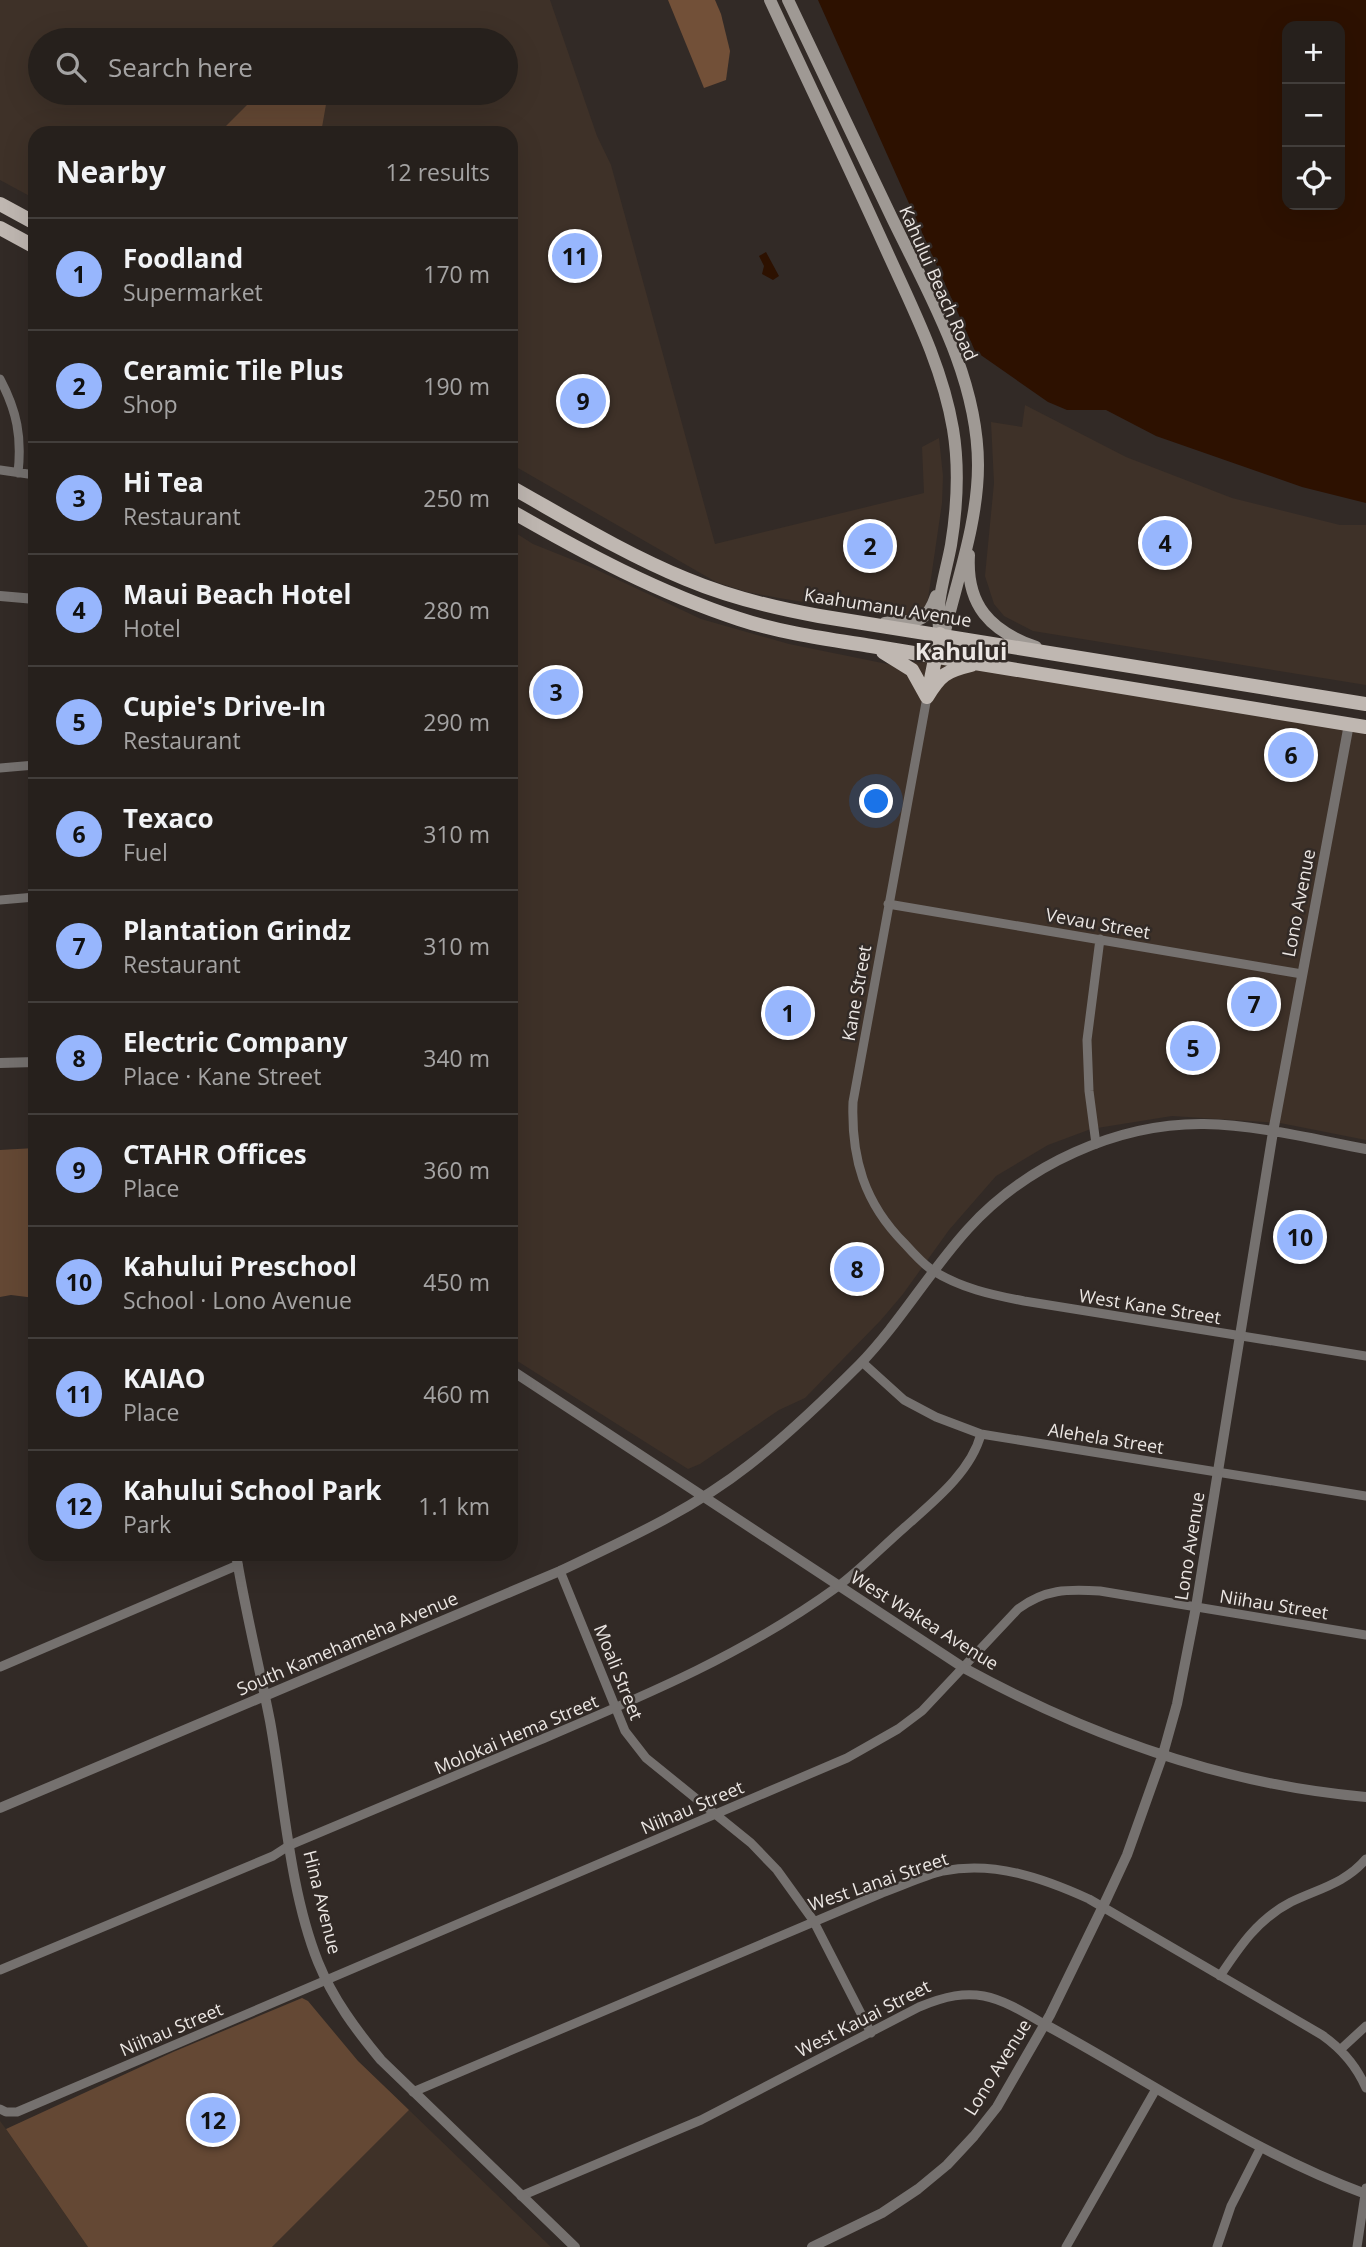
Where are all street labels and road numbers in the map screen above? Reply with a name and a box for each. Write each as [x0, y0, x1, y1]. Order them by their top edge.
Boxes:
street label: Kahului Beach Road [894, 202, 984, 364]
street label: Kaahumanu Avenue [803, 582, 973, 632]
street label: Lono Avenue [1276, 847, 1320, 959]
street label: Vevau Street [1044, 902, 1152, 944]
street label: Kane Street [836, 943, 876, 1043]
street label: West Kane Street [1077, 1283, 1223, 1329]
street label: Alehela Street [1046, 1417, 1166, 1459]
street label: Lono Avenue [1169, 1490, 1209, 1602]
street label: West Wakea Avenue [847, 1565, 1003, 1675]
street label: Niihau Street [1218, 1584, 1330, 1624]
street label: South Kamehameha Avenue [233, 1585, 461, 1701]
street label: Moali Street [589, 1621, 649, 1723]
street label: Molokai Hema Street [430, 1689, 602, 1779]
street label: Niihau Street [637, 1775, 747, 1839]
street label: West Lanai Street [805, 1846, 951, 1916]
street label: Hina Avenue [299, 1848, 347, 1956]
street label: West Kauai Street [792, 1974, 934, 2062]
street label: Niihau Street [116, 1997, 226, 2061]
street label: Lono Avenue [958, 2014, 1036, 2120]

